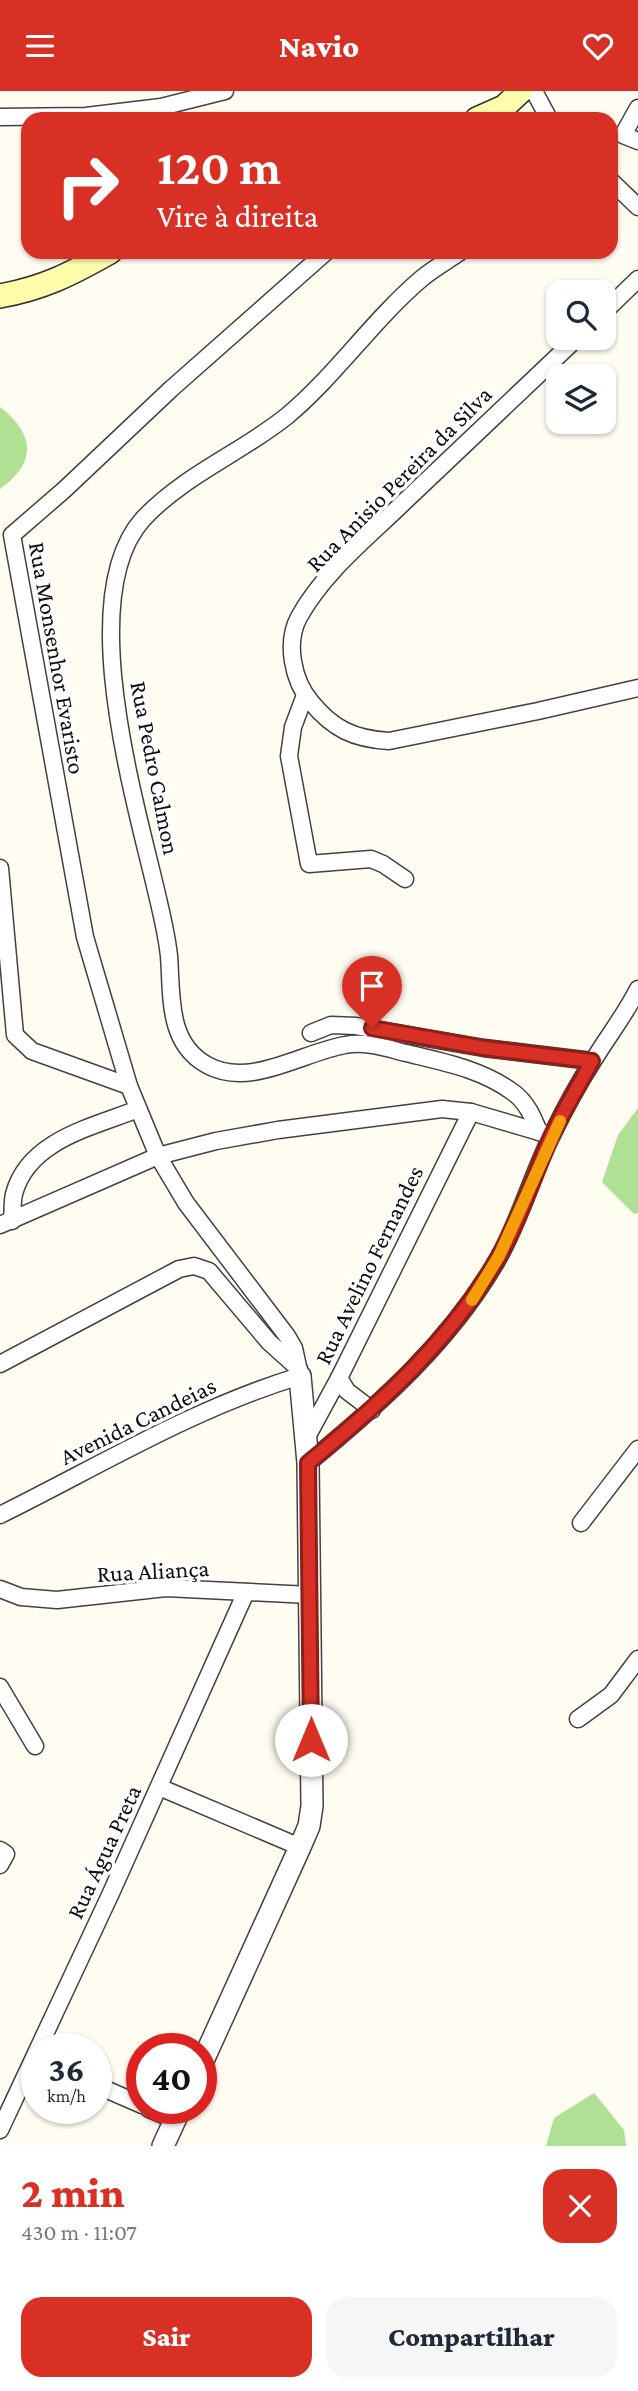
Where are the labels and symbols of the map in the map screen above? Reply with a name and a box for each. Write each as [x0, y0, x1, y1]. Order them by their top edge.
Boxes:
street label: Rua Anisio Pereira da Silva [300, 380, 497, 577]
street label: Rua Monsenhor Evaristo [24, 540, 91, 776]
street label: Rua Pedro Calmon [125, 679, 186, 857]
pin [342, 956, 402, 1028]
street label: Rua Avelino Fernandes [309, 1161, 428, 1368]
street label: Avenida Candeias [55, 1371, 220, 1470]
street label: Rua Aliança [96, 1554, 210, 1587]
position arrow [274, 1703, 348, 1777]
street label: Rua Água Preta [61, 1781, 146, 1923]
speed limit sign: 40 [126, 2033, 217, 2124]

